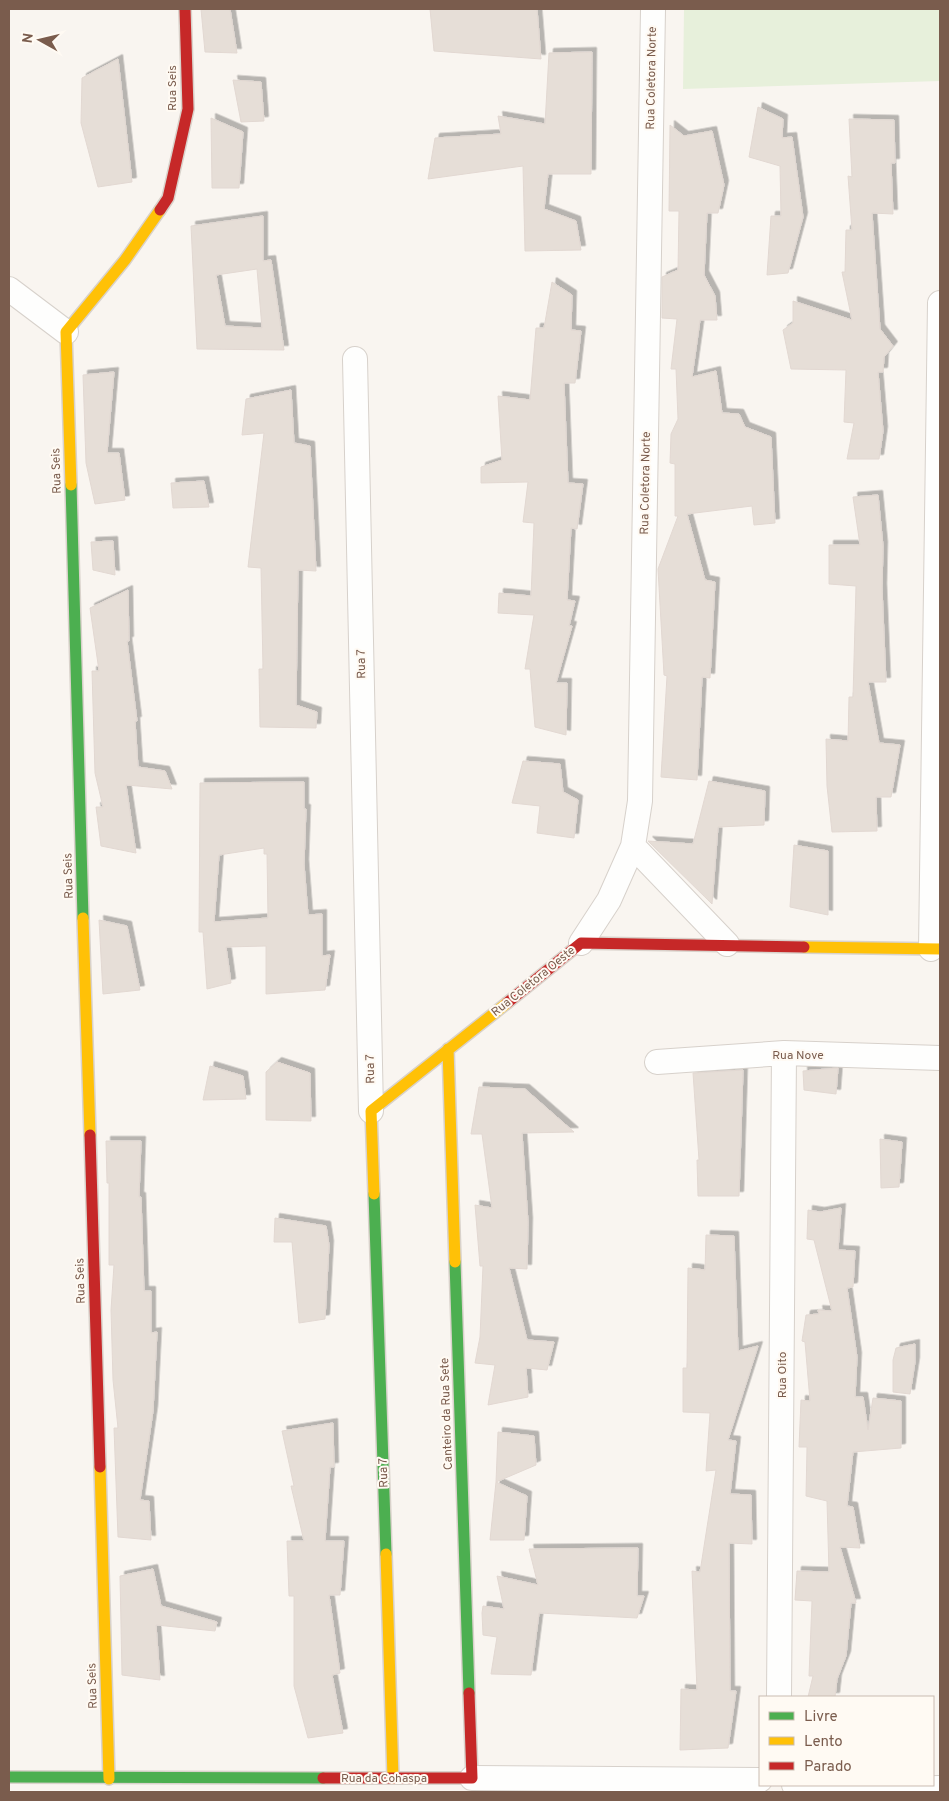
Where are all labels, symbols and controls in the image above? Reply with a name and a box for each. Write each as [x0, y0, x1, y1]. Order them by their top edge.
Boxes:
north arrow [15, 15, 65, 65]
street label: Rua Coletora Norte [643, 26, 661, 130]
text: N [19, 32, 38, 45]
street label: Rua Seis [165, 65, 181, 111]
street label: Rua Coletora Norte [637, 431, 655, 535]
street label: Rua Seis [48, 448, 66, 494]
street label: Rua 7 [354, 649, 370, 679]
street label: Rua Seis [60, 853, 78, 899]
street label: Rua Coletora Oeste [488, 943, 579, 1021]
street label: Rua Nove [772, 1048, 824, 1064]
street label: Rua 7 [363, 1054, 379, 1084]
street label: Rua Seis [72, 1258, 90, 1304]
street label: Rua Oito [775, 1351, 791, 1398]
street label: Canteiro da Rua Sete [437, 1357, 457, 1470]
street label: Rua 7 [375, 1458, 393, 1488]
street label: Rua Seis [84, 1663, 102, 1709]
legend [759, 1696, 934, 1786]
text: Livre [804, 1708, 838, 1727]
text: Lento [804, 1733, 843, 1752]
text: Parado [804, 1758, 852, 1777]
street label: Rua da Cohaspa [341, 1771, 427, 1787]

